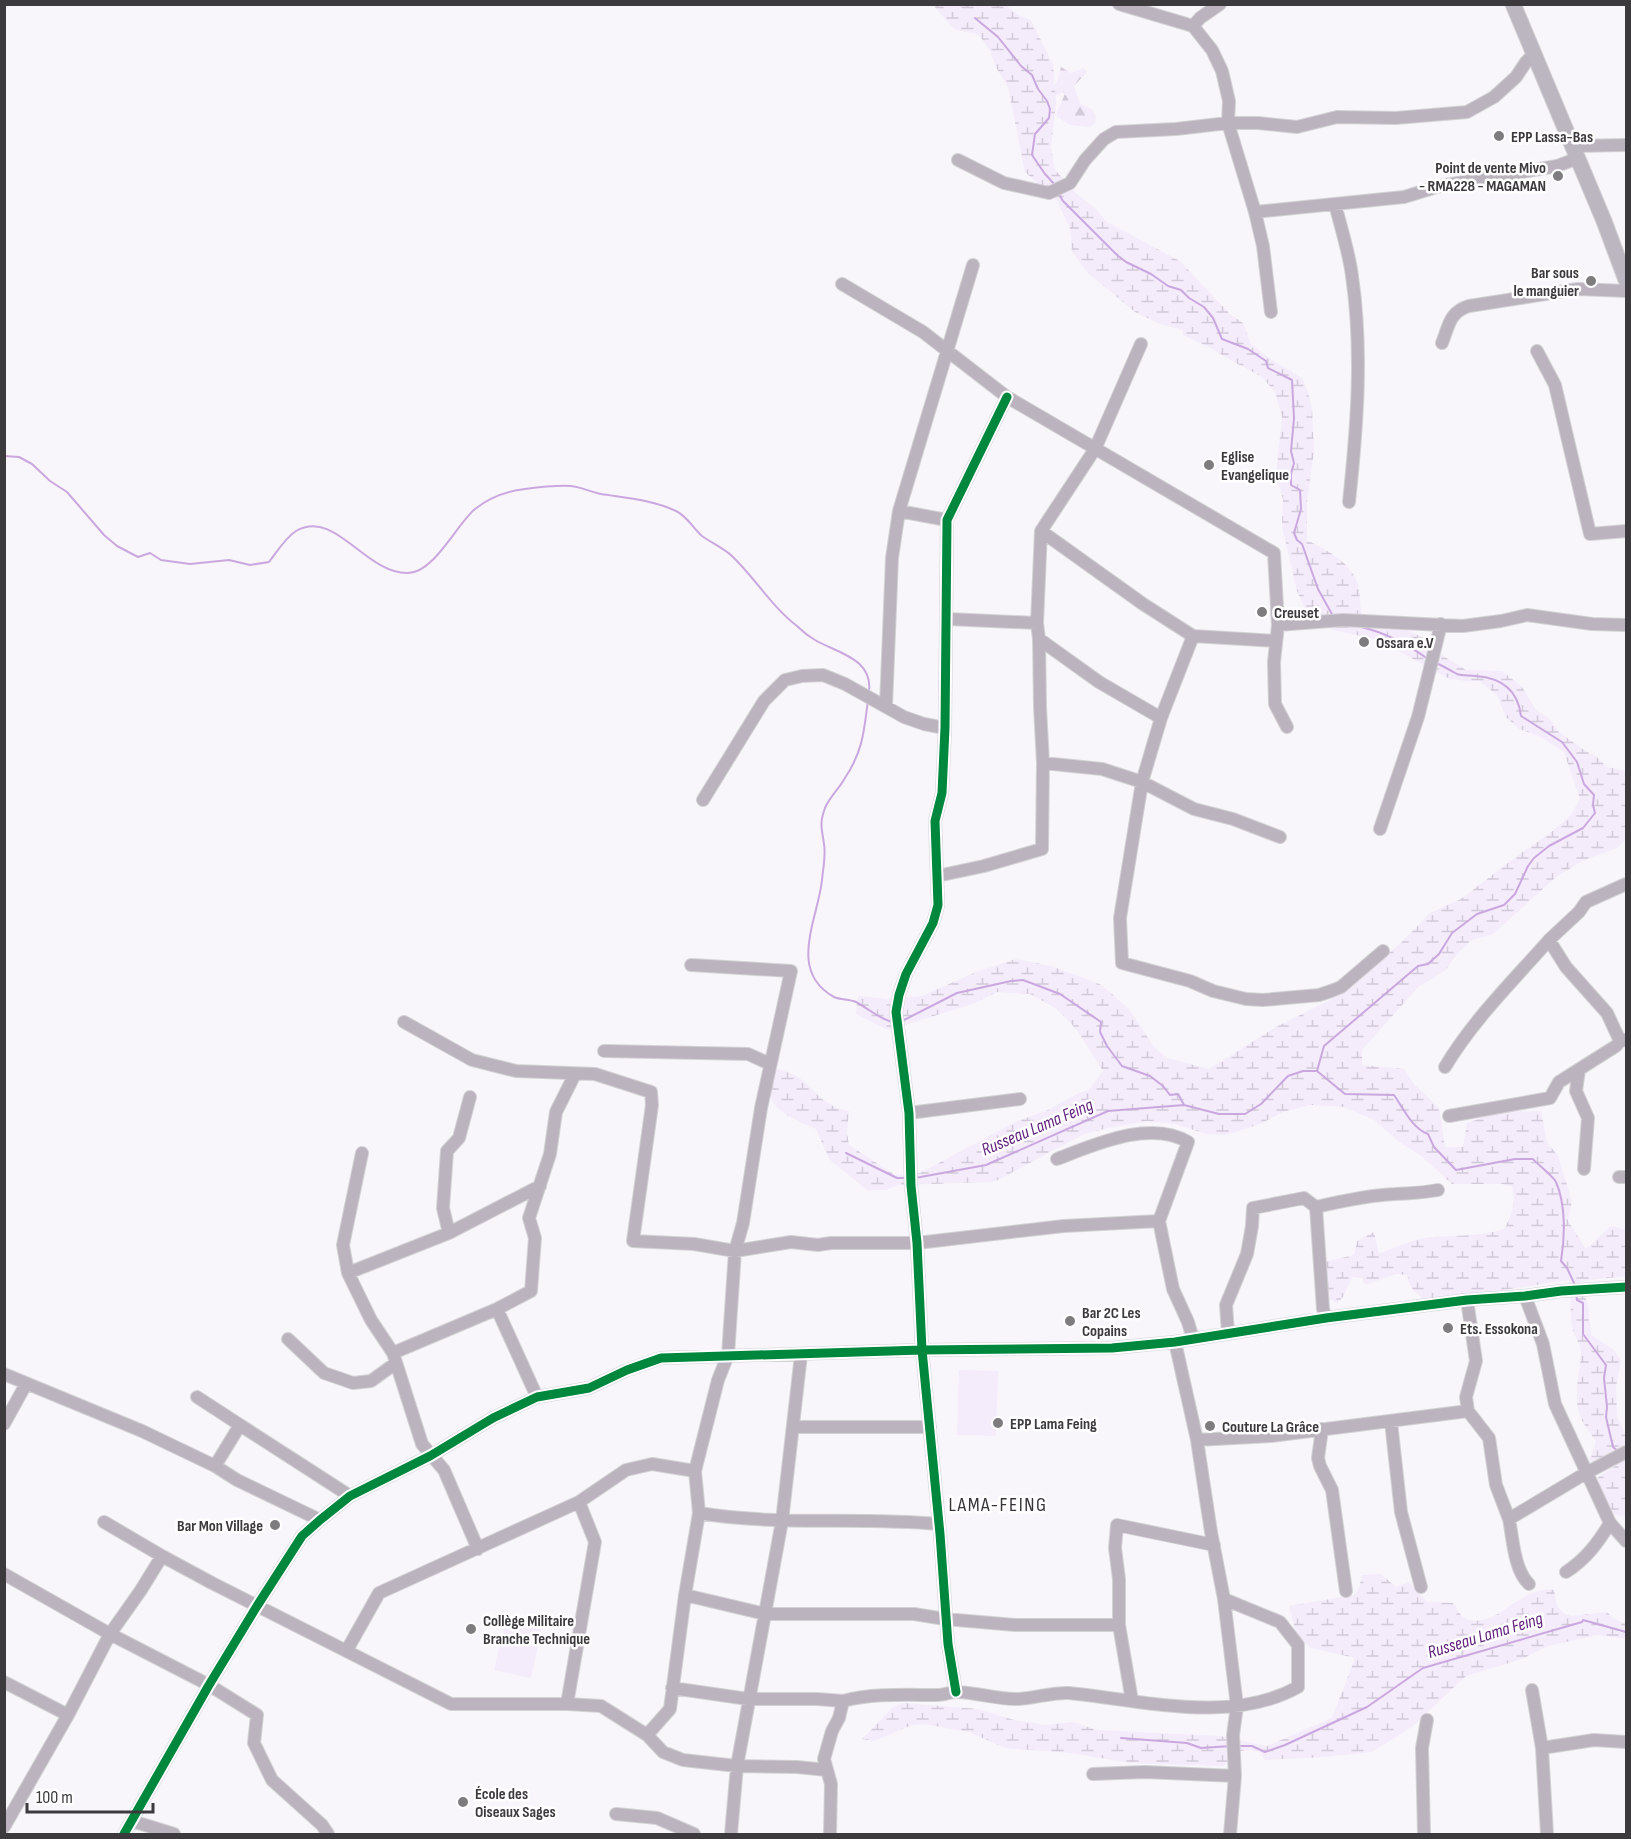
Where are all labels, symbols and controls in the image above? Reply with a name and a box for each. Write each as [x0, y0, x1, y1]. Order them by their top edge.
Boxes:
place label: EPP Lassa-Bas [1511, 128, 1593, 147]
marker: EPP Lassa-Bas [1492, 129, 1506, 143]
place label: Point de vente Mivo - RMA228 - MAGAMAN [1419, 159, 1546, 196]
marker: Point de vente Mivo - RMA228 - MAGAMAN [1551, 169, 1565, 183]
place label: Bar sous le manguier [1513, 264, 1579, 301]
marker: Bar sous le manguier [1584, 274, 1598, 288]
place label: Eglise Evangelique [1221, 448, 1289, 485]
marker: Eglise Evangelique [1202, 458, 1216, 472]
place label: Creuset [1274, 604, 1319, 623]
marker: Creuset [1255, 605, 1269, 619]
place label: Ossara e.V [1376, 634, 1434, 653]
marker: Ossara e.V [1357, 635, 1371, 649]
water label: Russeau Lama Feing [978, 1094, 1097, 1160]
place label: Bar 2C Les Copains [1082, 1304, 1141, 1341]
marker: Bar 2C Les Copains [1063, 1314, 1077, 1328]
place label: Ets. Essokona [1460, 1320, 1538, 1339]
marker: Ets. Essokona [1441, 1321, 1455, 1335]
place label: EPP Lama Feing [1010, 1415, 1097, 1434]
marker: EPP Lama Feing [991, 1416, 1005, 1430]
place label: Couture La Grâce [1222, 1418, 1319, 1437]
marker: Couture La Grâce [1203, 1419, 1217, 1433]
district label: LAMA-FEING [949, 1493, 1047, 1517]
place label: Bar Mon Village [177, 1517, 263, 1536]
marker: Bar Mon Village [268, 1518, 282, 1532]
water label: Russeau Lama Feing [1425, 1608, 1546, 1663]
place label: Collège Militaire Branche Technique [483, 1612, 590, 1649]
marker: Collège Militaire Branche Technique [464, 1622, 478, 1636]
scale bar [27, 1776, 153, 1814]
place label: École des Oiseaux Sages [475, 1785, 556, 1822]
text: 100 m [36, 1787, 73, 1808]
marker: École des Oiseaux Sages [456, 1795, 470, 1809]

